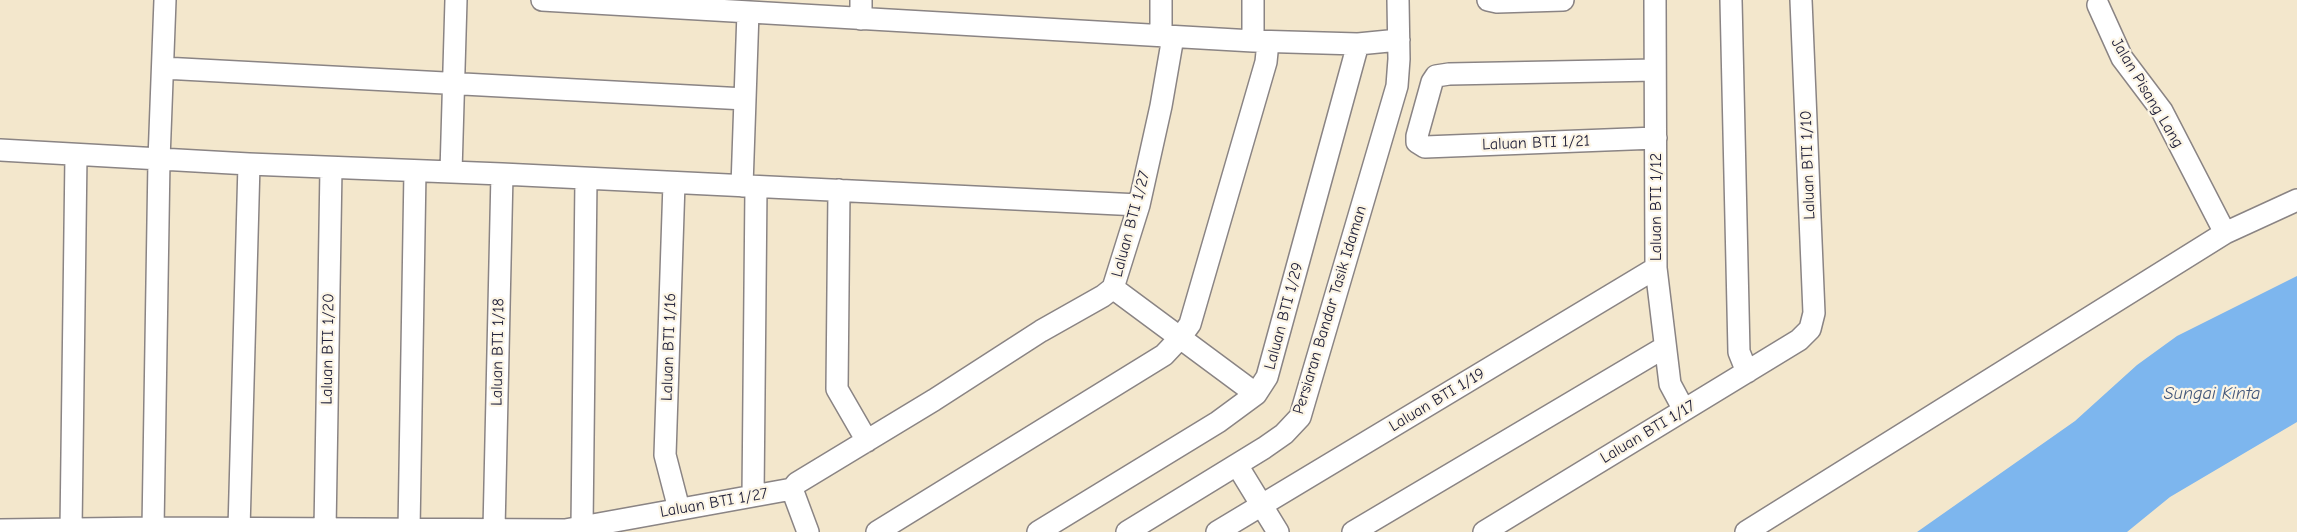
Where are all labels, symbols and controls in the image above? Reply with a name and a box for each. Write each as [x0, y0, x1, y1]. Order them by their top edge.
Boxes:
street label: Jalan Pisang Lang [2107, 34, 2187, 152]
street label: Laluan BTI 1/10 [1796, 110, 1820, 220]
street label: Laluan BTI 1/21 [1482, 132, 1590, 154]
street label: Laluan BTI 1/12 [1646, 153, 1666, 261]
street label: Laluan BTI 1/27 [1108, 169, 1154, 279]
street label: Persiaran Bandar Tasik Idaman [1289, 203, 1371, 417]
street label: Laluan BTI 1/29 [1260, 260, 1308, 372]
street label: Laluan BTI 1/20 [317, 293, 339, 405]
street label: Laluan BTI 1/16 [658, 293, 680, 401]
street label: Laluan BTI 1/18 [487, 298, 509, 406]
street label: Laluan BTI 1/19 [1386, 364, 1488, 436]
water label: Sungai Kinta [2164, 383, 2260, 405]
street label: Laluan BTI 1/17 [1597, 396, 1699, 468]
street label: Laluan BTI 1/27 [659, 484, 769, 522]

